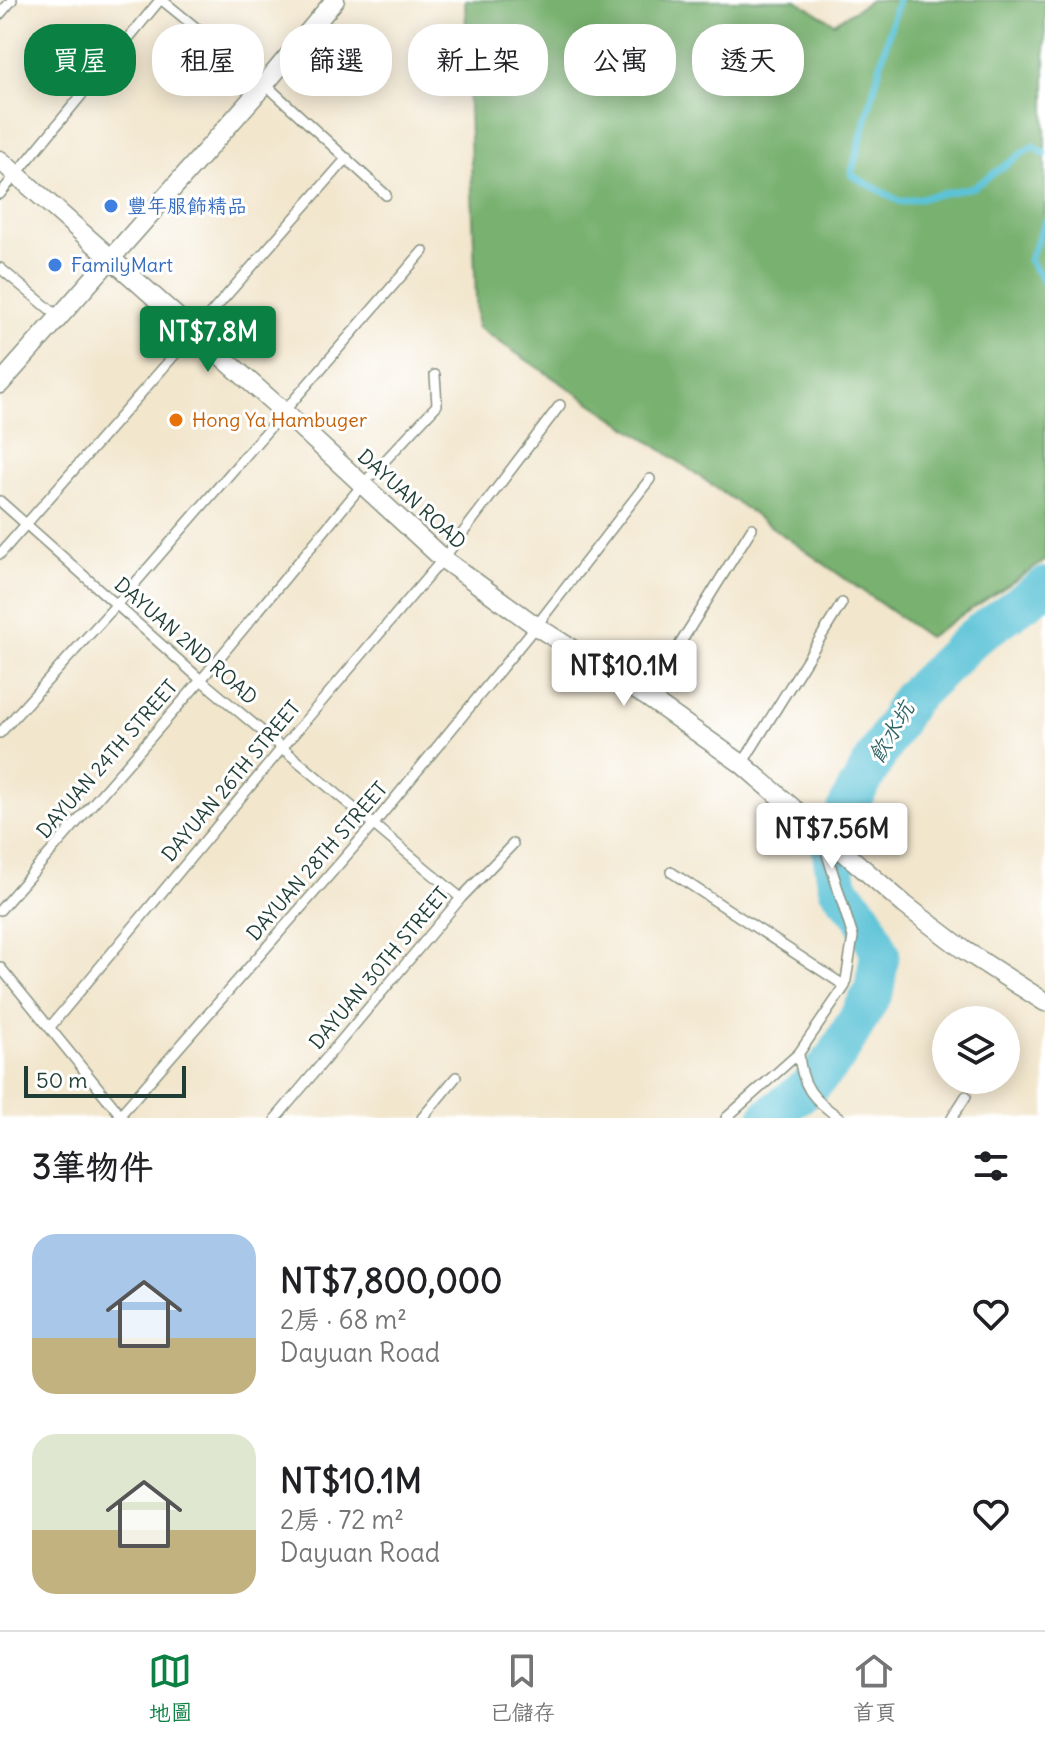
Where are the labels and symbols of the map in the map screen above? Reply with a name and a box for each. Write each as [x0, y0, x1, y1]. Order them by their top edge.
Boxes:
place label: 豐年服飾精品 [127, 193, 247, 218]
marker: 豐年服飾精品 [102, 197, 120, 215]
place label: FamilyMart [71, 252, 173, 277]
marker: FamilyMart [46, 256, 64, 274]
pin: NT$7.8M [134, 306, 282, 374]
place label: Hong Ya Hambuger [192, 407, 367, 432]
marker: Hong Ya Hambuger [167, 411, 185, 429]
street label: DAYUAN ROAD [353, 443, 472, 554]
street label: DAYUAN 2ND ROAD [110, 572, 263, 709]
pin: NT$10.1M [541, 640, 707, 708]
street label: DAYUAN 24TH STREET [31, 674, 182, 843]
street label: DAYUAN 26TH STREET [156, 695, 305, 866]
water label: 飲水坑 [862, 695, 921, 768]
street label: DAYUAN 28TH STREET [241, 776, 392, 945]
pin: NT$7.56M [749, 803, 915, 871]
street label: DAYUAN 30TH STREET [303, 881, 454, 1054]
scale bar [24, 1062, 186, 1098]

